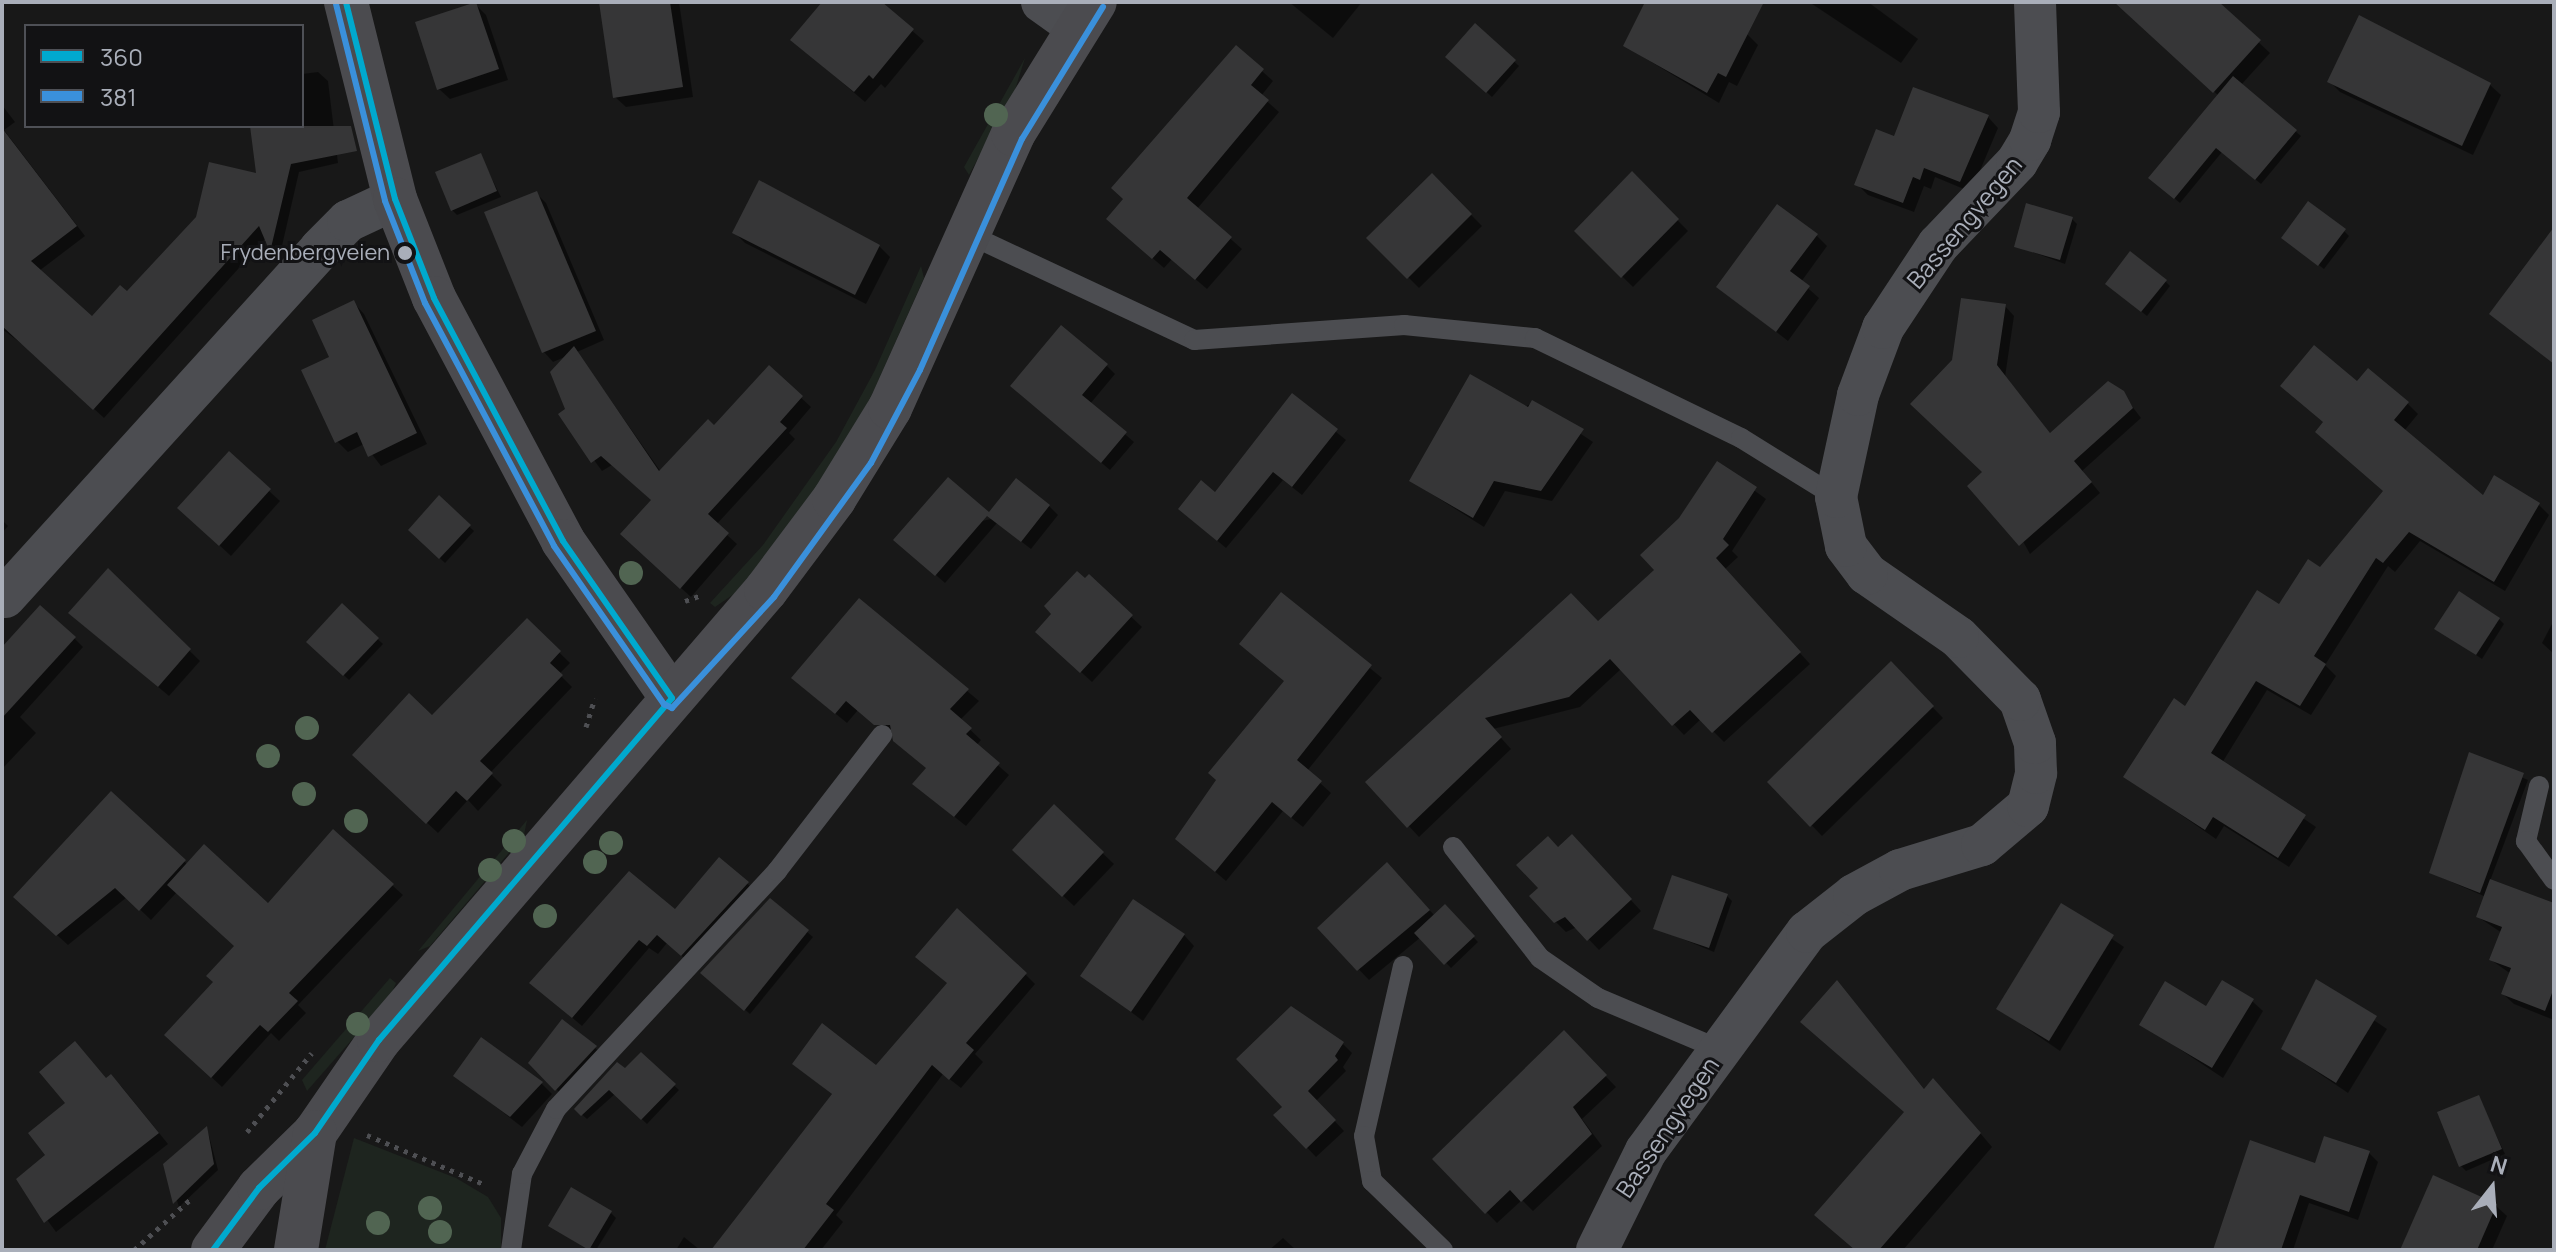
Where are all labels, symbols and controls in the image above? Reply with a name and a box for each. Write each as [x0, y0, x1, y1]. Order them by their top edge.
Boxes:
legend [24, 24, 304, 128]
text: 360 [100, 40, 143, 73]
text: 381 [100, 80, 137, 113]
street label: Bassengvegen [1901, 150, 2027, 294]
place label: Frydenbergveien [221, 240, 390, 266]
marker: Frydenbergveien [397, 245, 413, 261]
street label: Bassengvegen [1609, 1051, 1725, 1203]
north arrow [2452, 1148, 2532, 1228]
text: N [2487, 1148, 2511, 1182]

